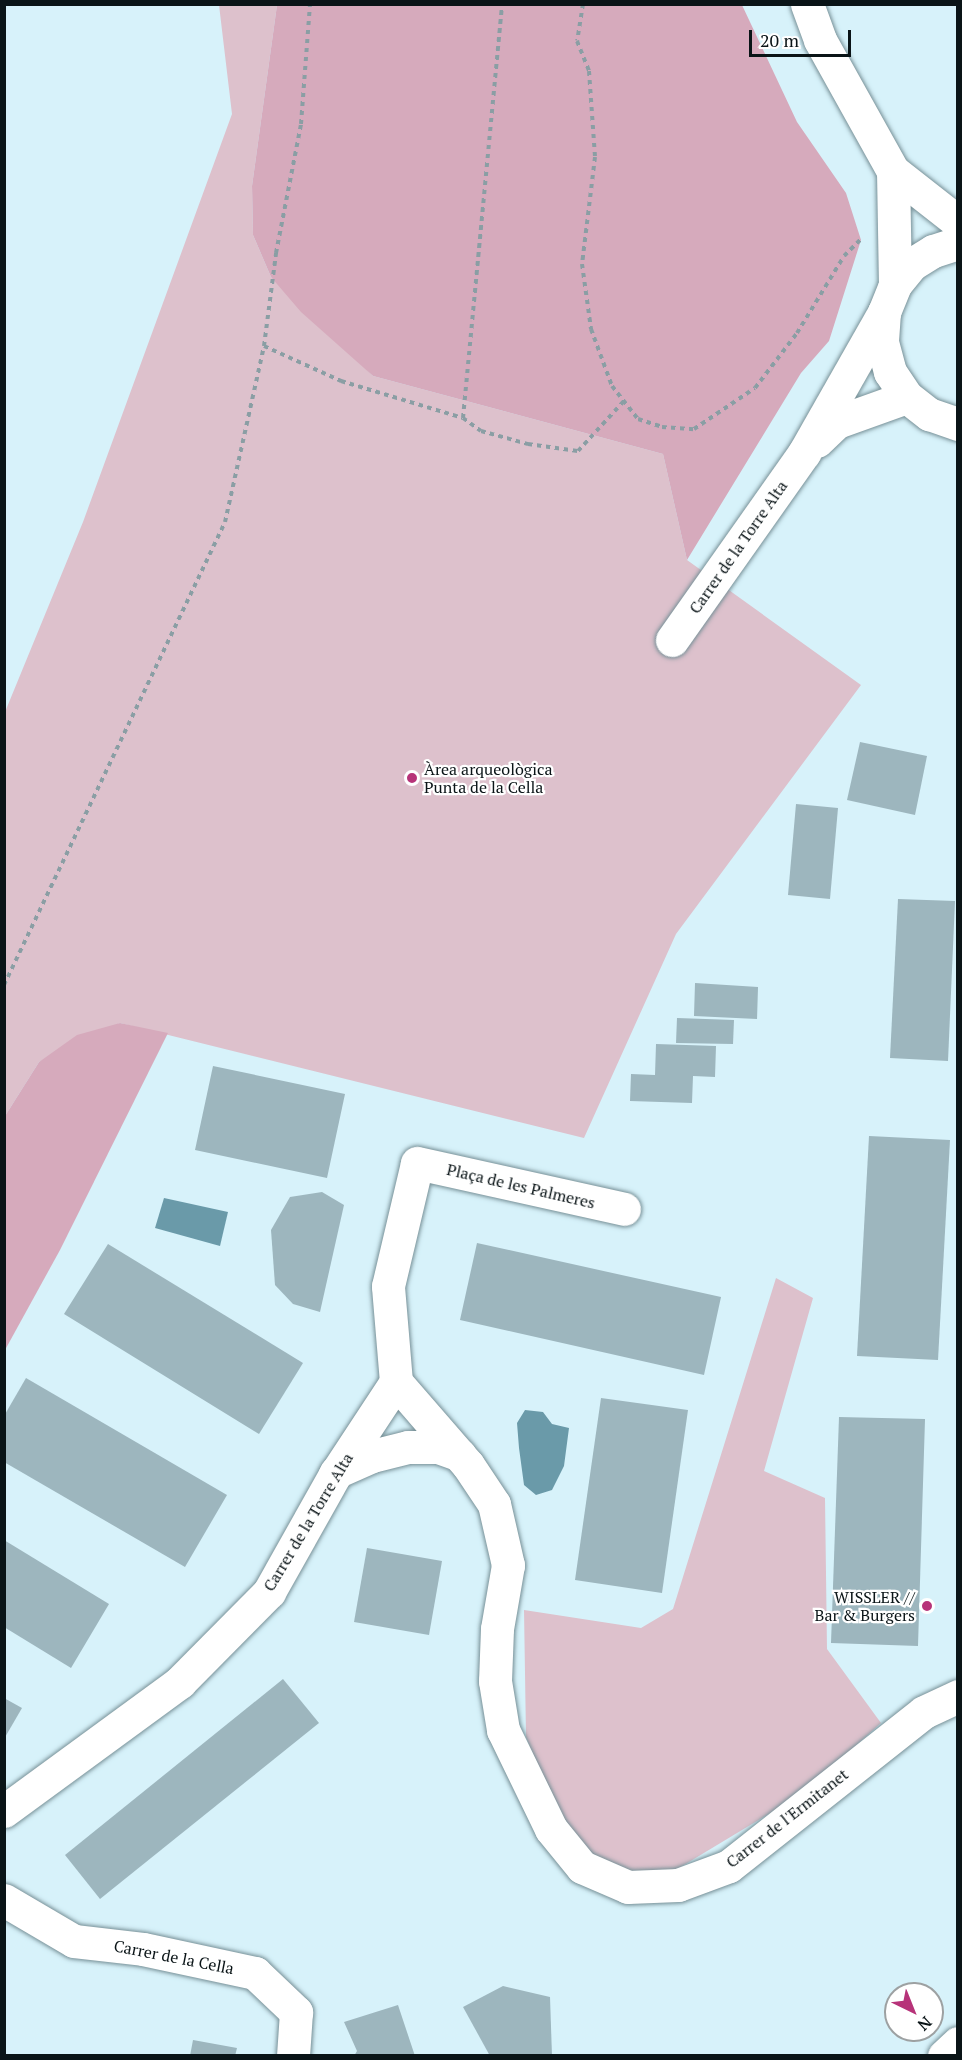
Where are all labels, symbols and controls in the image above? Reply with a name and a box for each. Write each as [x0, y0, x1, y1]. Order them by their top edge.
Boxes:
scale bar [752, 18, 854, 56]
text: 20 m [760, 28, 799, 52]
street label: Carrer de la Torre Alta [685, 477, 791, 617]
place label: Àrea arqueològica Punta de la Cella [424, 759, 553, 797]
marker: Àrea arqueològica Punta de la Cella [405, 771, 419, 785]
street label: Plaça de les Palmeres [445, 1160, 597, 1212]
street label: Carrer de la Torre Alta [259, 1449, 357, 1595]
place label: WISSLER // Bar & Burgers [815, 1587, 915, 1625]
marker: WISSLER // Bar & Burgers [920, 1599, 934, 1613]
street label: Carrer de l'Ermitanet [722, 1764, 852, 1872]
street label: Carrer de la Cella [112, 1936, 236, 1978]
north arrow [884, 1982, 944, 2042]
text: N [913, 2012, 937, 2036]

